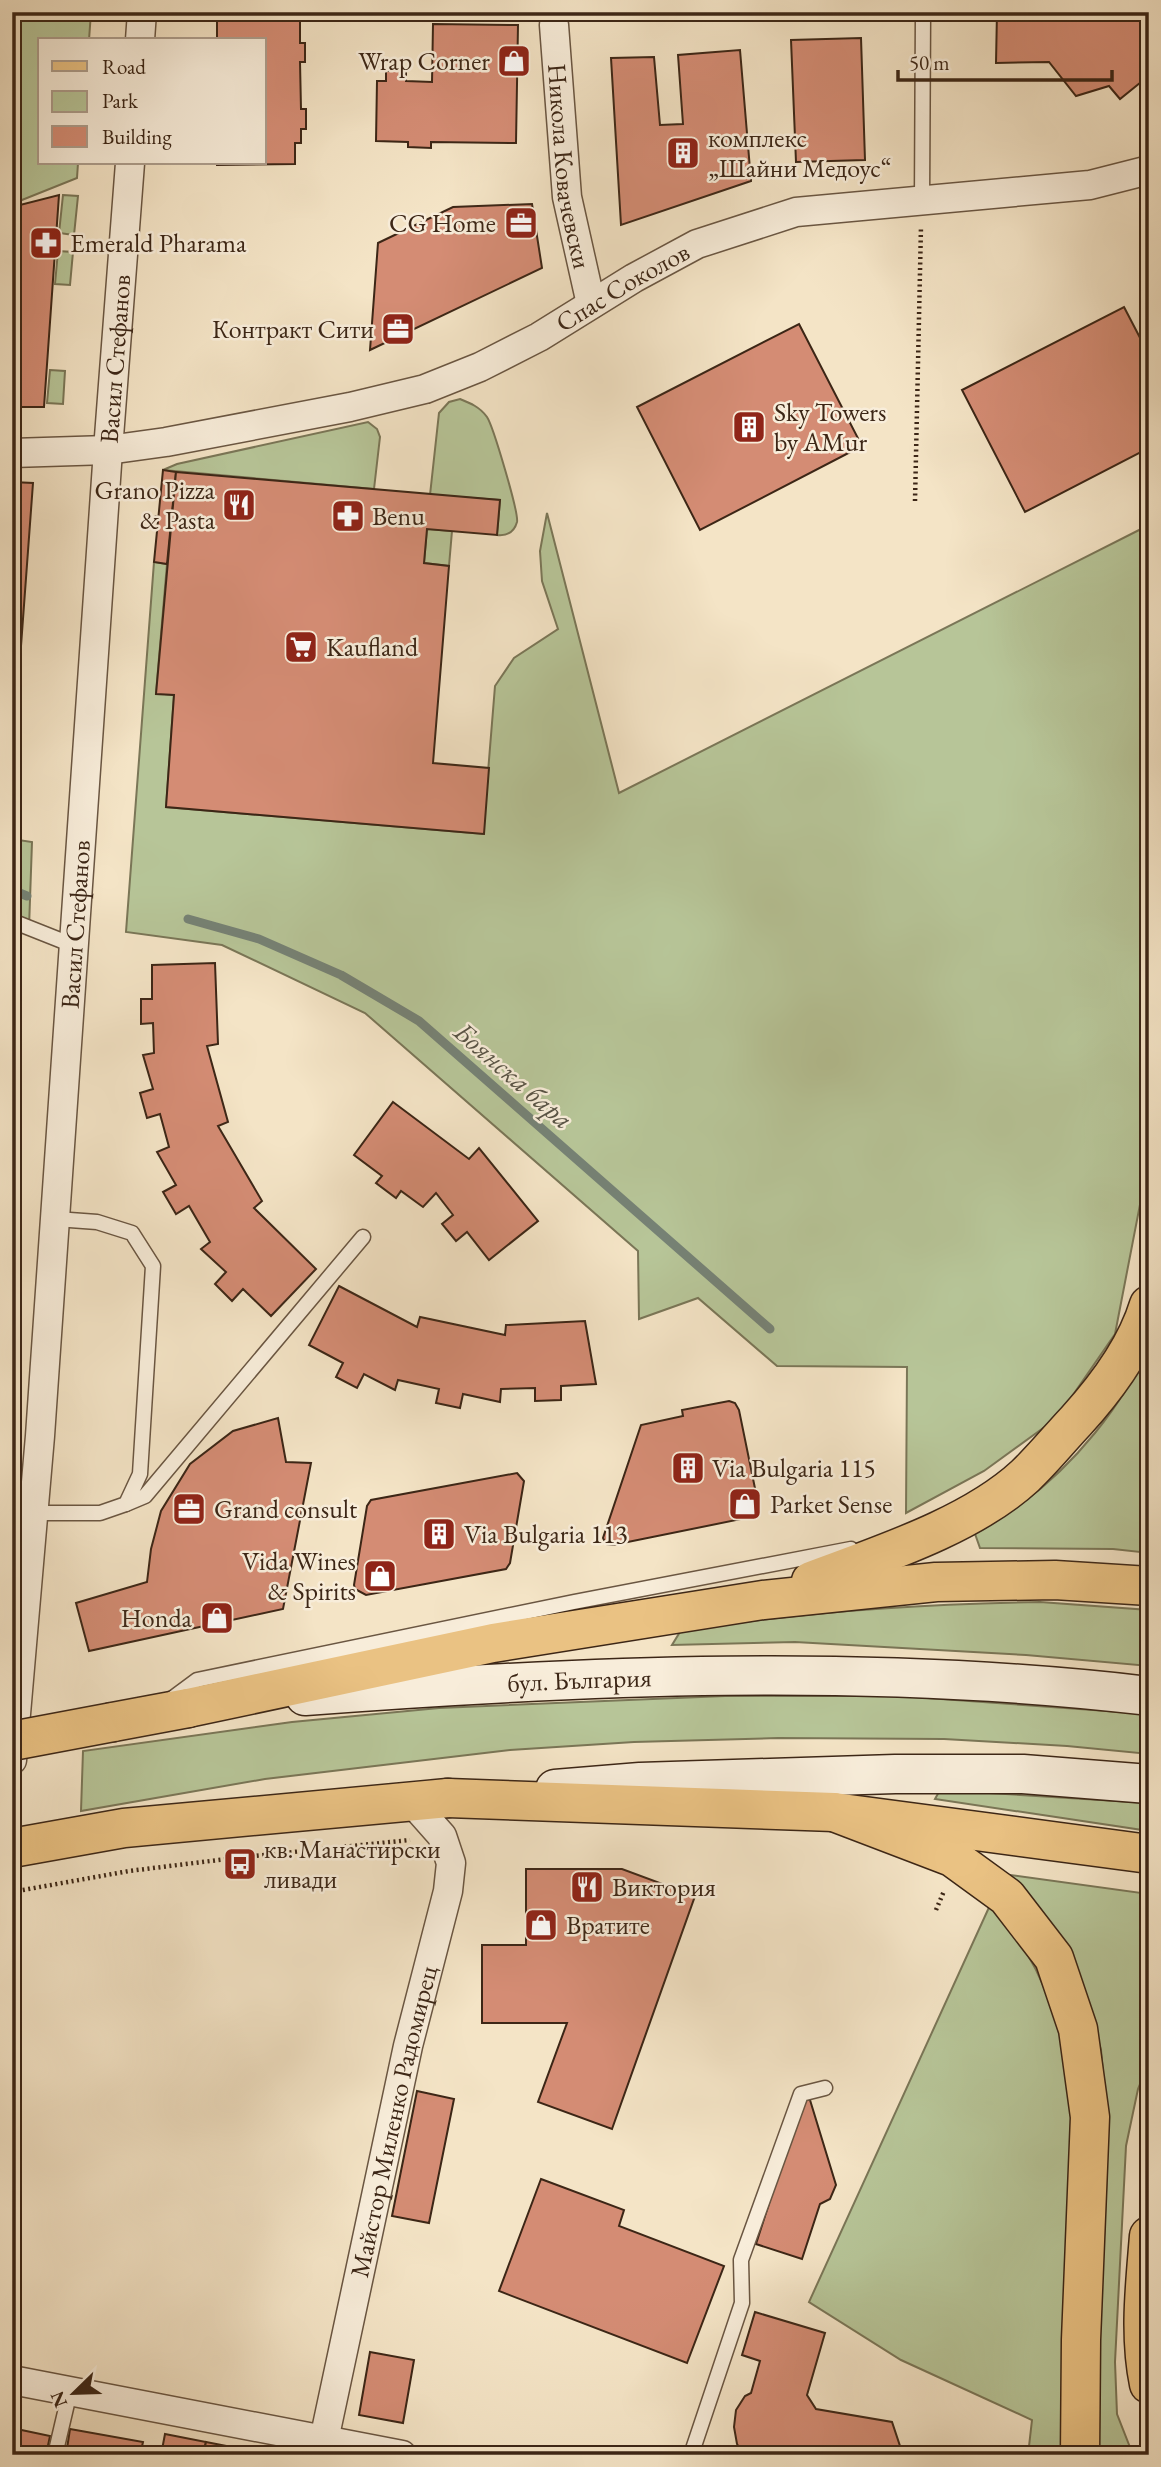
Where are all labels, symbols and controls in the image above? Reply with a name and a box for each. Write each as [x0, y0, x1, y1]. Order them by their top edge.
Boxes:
legend [38, 38, 266, 164]
scale bar [898, 38, 1112, 82]
shop icon: Wrap Corner [495, 42, 533, 80]
place label: Wrap Corner [358, 44, 490, 78]
text: 50 m [909, 49, 950, 76]
text: Road [102, 53, 146, 80]
street label: Никола Ковачевски [540, 62, 600, 272]
text: Park [102, 87, 139, 114]
place label: комплекс „Шайни Медоус“ [708, 121, 892, 185]
text: Building [102, 123, 172, 150]
building icon: комплекс „Шайни Медоус“ [664, 134, 702, 172]
office icon: CG Home [502, 204, 540, 242]
place label: CG Home [389, 206, 496, 240]
pharmacy icon: Emerald Pharama [27, 224, 65, 262]
place label: Emerald Pharama [70, 226, 247, 260]
street label: Спас Соколов [549, 234, 695, 339]
street label: Васил Стефанов [92, 273, 138, 444]
office icon: Контракт Сити [379, 310, 417, 348]
place label: Контракт Сити [212, 312, 374, 346]
place label: Sky Towers by AMur [774, 395, 886, 459]
building icon: Sky Towers by AMur [730, 408, 768, 446]
place label: Grano Pizza & Pasta [94, 473, 216, 537]
restaurant icon: Grano Pizza & Pasta [220, 486, 258, 524]
pharmacy icon: Benu [329, 497, 367, 535]
place label: Benu [372, 499, 425, 533]
supermarket icon: Kaufland [282, 628, 320, 666]
place label: Kaufland [326, 630, 419, 664]
street label: Васил Стефанов [53, 839, 98, 1010]
water label: Боянска бара [446, 1013, 581, 1137]
building icon: Via Bulgaria 115 [669, 1449, 707, 1487]
place label: Via Bulgaria 115 [712, 1451, 876, 1485]
shop icon: Parket Sense [726, 1485, 764, 1523]
place label: Parket Sense [770, 1487, 892, 1521]
office icon: Grand consult [170, 1490, 208, 1528]
place label: Grand consult [214, 1492, 357, 1526]
building icon: Via Bulgaria 113 [420, 1515, 458, 1553]
place label: Via Bulgaria 113 [464, 1517, 628, 1551]
place label: Vida Wines & Spirits [242, 1544, 356, 1608]
shop icon: Vida Wines & Spirits [361, 1557, 399, 1595]
shop icon: Honda [198, 1599, 236, 1637]
place label: Honda [121, 1601, 193, 1635]
street label: бул. България [507, 1660, 652, 1700]
place label: кв. Манастирски ливади [264, 1832, 441, 1896]
bus stop icon: кв. Манастирски ливади [221, 1845, 259, 1883]
restaurant icon: Виктория [568, 1868, 606, 1906]
place label: Виктория [612, 1870, 716, 1904]
shop icon: Вратите [522, 1906, 560, 1944]
place label: Вратите [566, 1908, 650, 1942]
street label: Майстор Миленко Радомирец [342, 1962, 445, 2280]
north arrow [38, 2358, 108, 2428]
text: N [44, 2387, 73, 2411]

